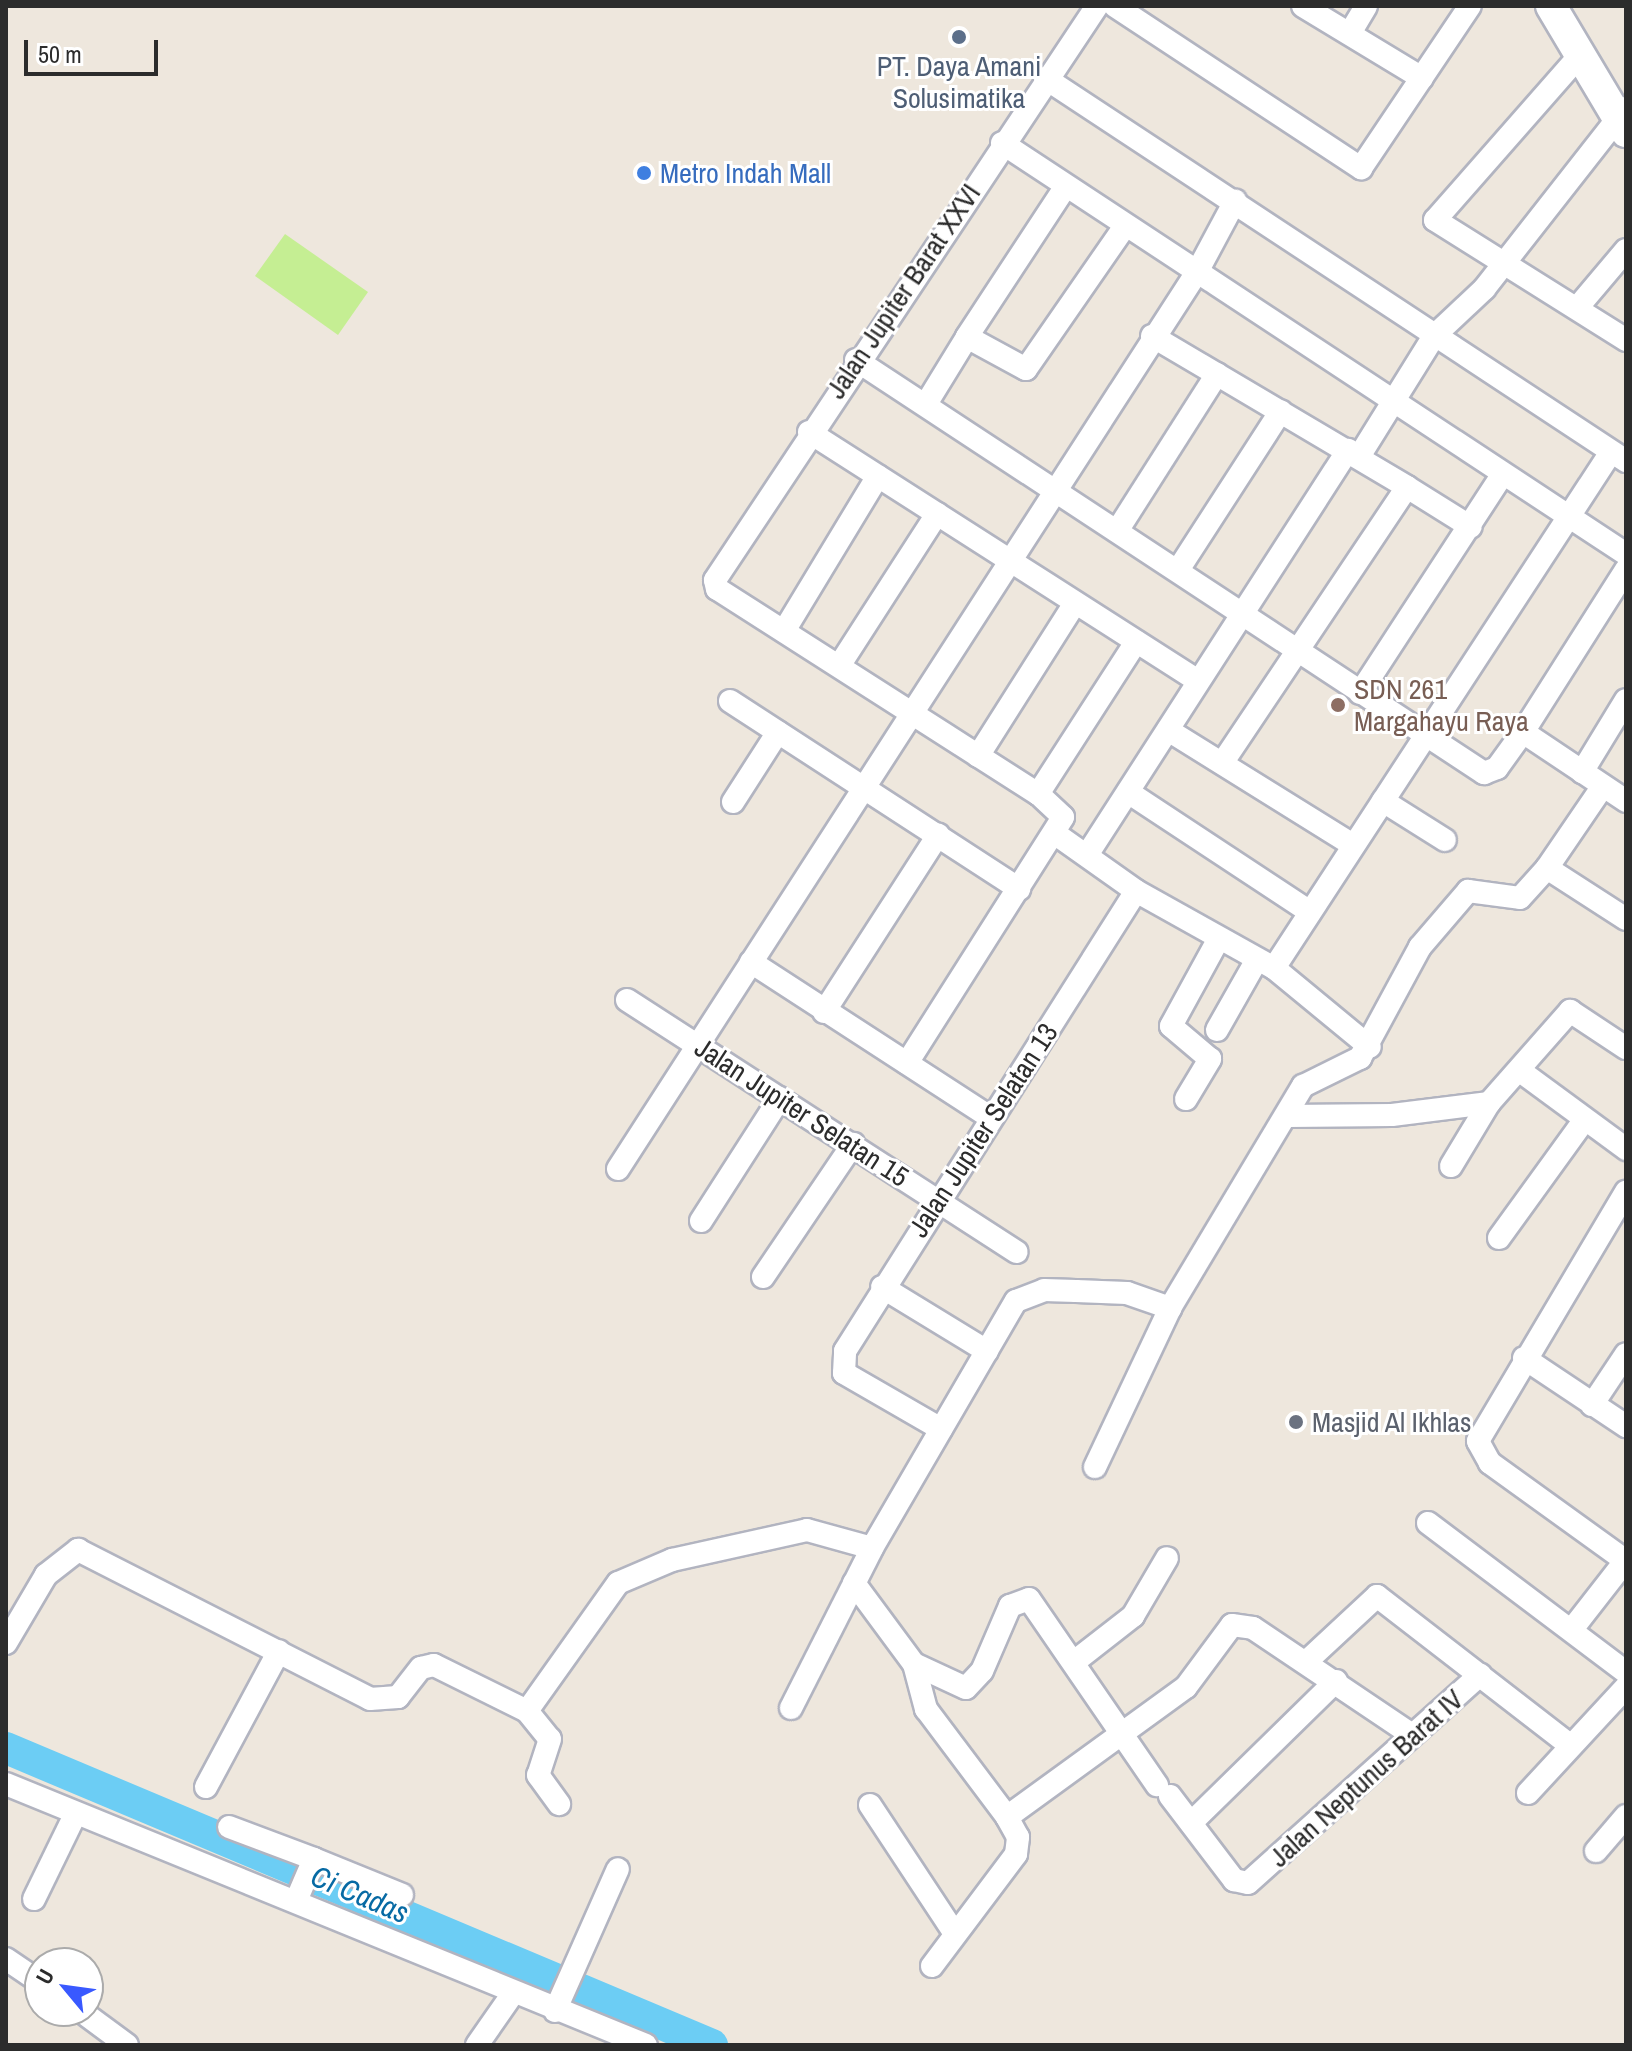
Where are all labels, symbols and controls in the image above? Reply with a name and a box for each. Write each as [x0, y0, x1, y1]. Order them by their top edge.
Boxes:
scale bar [28, 24, 162, 74]
marker: PT. Daya Amani Solusimatika [950, 28, 968, 46]
text: 50 m [38, 38, 82, 70]
place label: PT. Daya Amani Solusimatika [876, 49, 1042, 115]
place label: Metro Indah Mall [660, 156, 831, 190]
marker: Metro Indah Mall [635, 164, 653, 182]
street label: Jalan Jupiter Barat XXVI [819, 177, 987, 405]
place label: SDN 261 Margahayu Raya [1354, 672, 1529, 738]
marker: SDN 261 Margahayu Raya [1329, 696, 1347, 714]
street label: Jalan Jupiter Selatan 13 [901, 1017, 1065, 1243]
street label: Jalan Jupiter Selatan 15 [689, 1030, 915, 1194]
place label: Masjid Al Ikhlas [1312, 1405, 1473, 1439]
marker: Masjid Al Ikhlas [1287, 1413, 1305, 1431]
street label: Jalan Neptunus Barat IV [1262, 1682, 1470, 1874]
water label: Ci Cadas [306, 1857, 414, 1931]
north arrow [24, 1947, 104, 2027]
text: U [28, 1963, 61, 1989]

